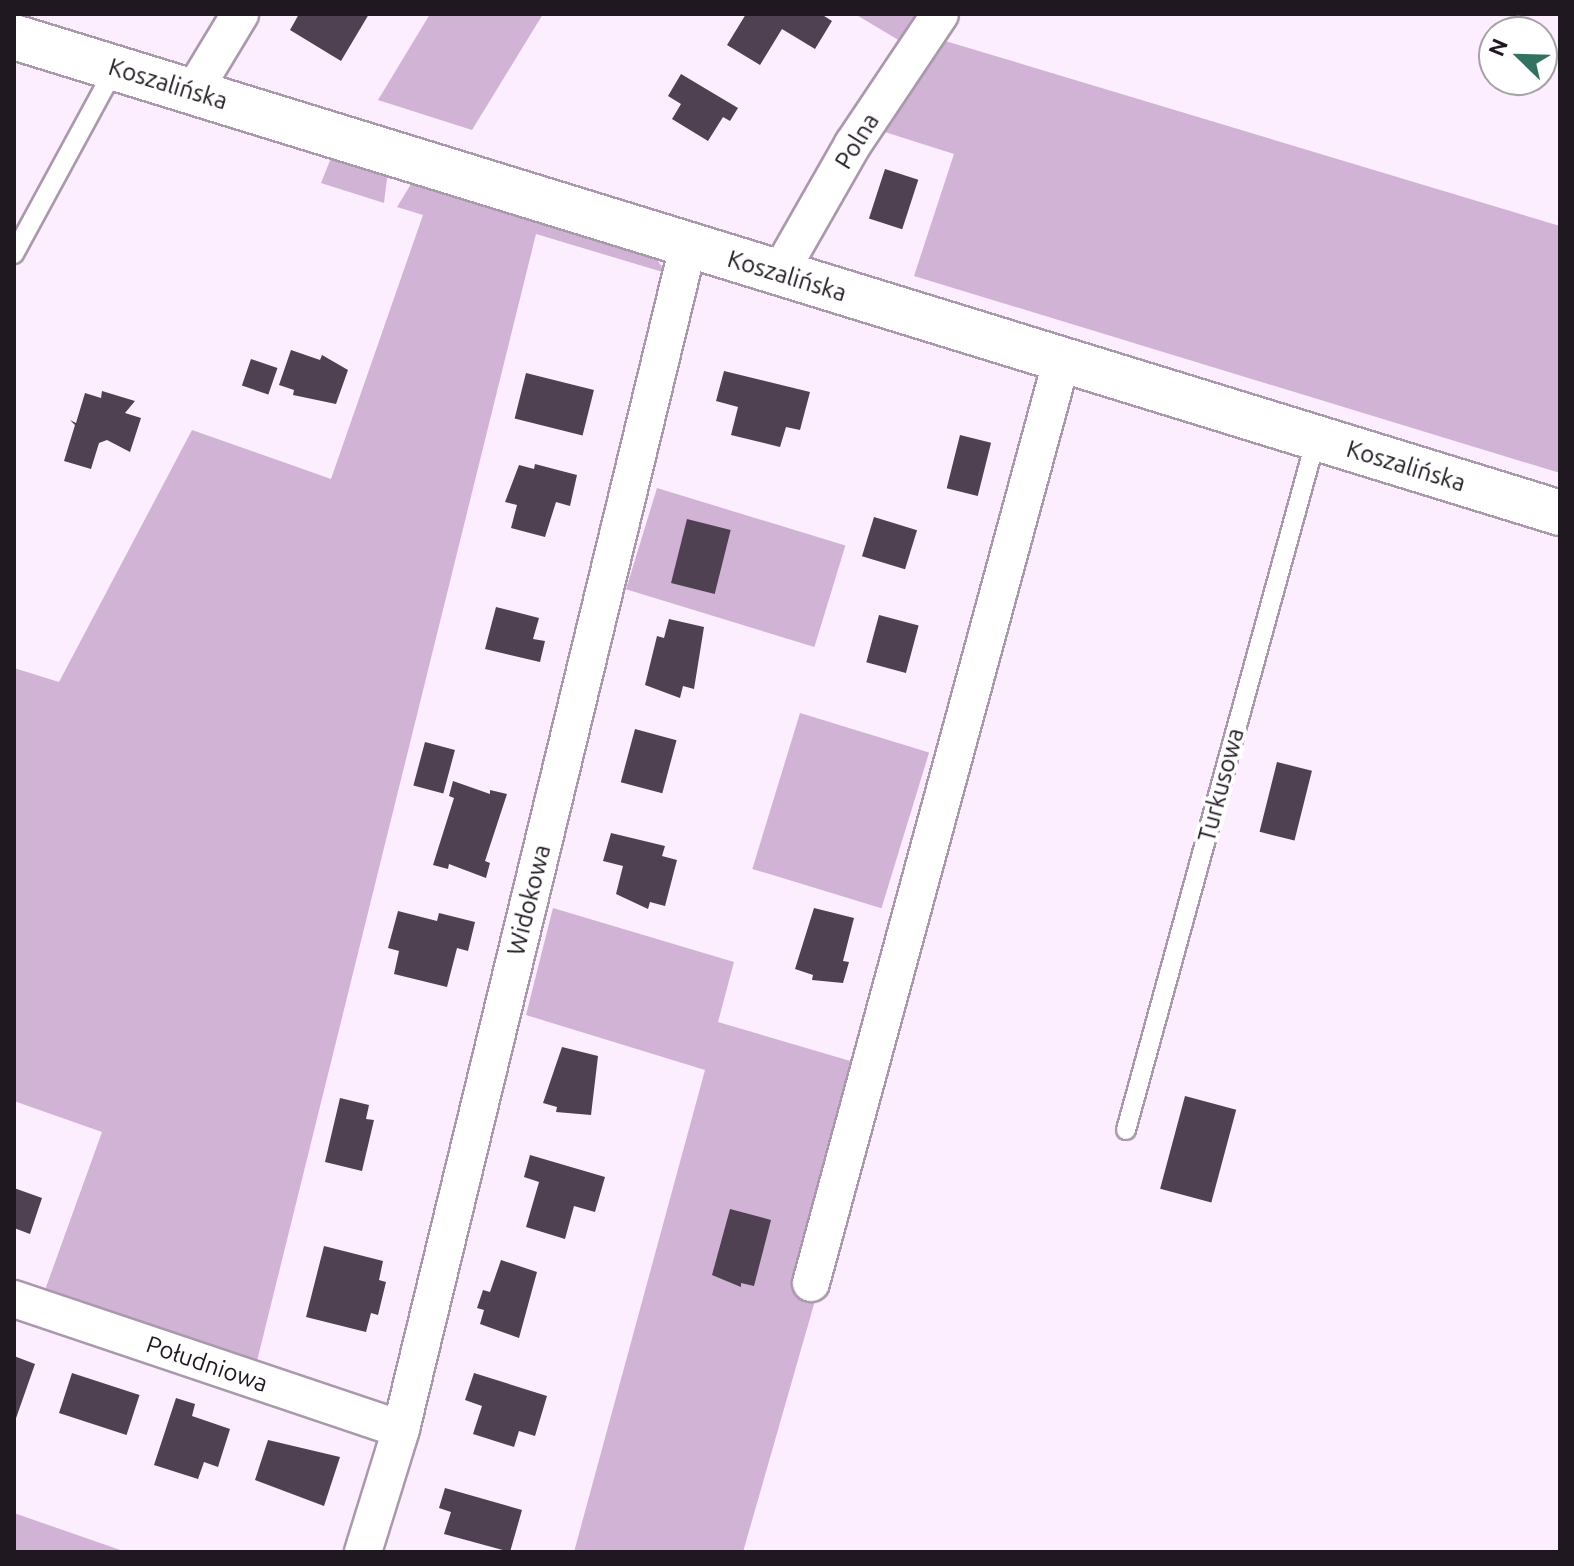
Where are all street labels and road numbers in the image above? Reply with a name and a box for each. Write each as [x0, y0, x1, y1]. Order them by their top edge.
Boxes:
street label: Koszalińska [105, 52, 231, 116]
street label: Polna [829, 108, 885, 174]
street label: Koszalińska [724, 244, 850, 308]
street label: Koszalińska [1343, 434, 1469, 498]
street label: Turkusowa [1192, 725, 1250, 845]
street label: Widokowa [501, 842, 557, 958]
street label: Południowa [142, 1330, 272, 1398]

